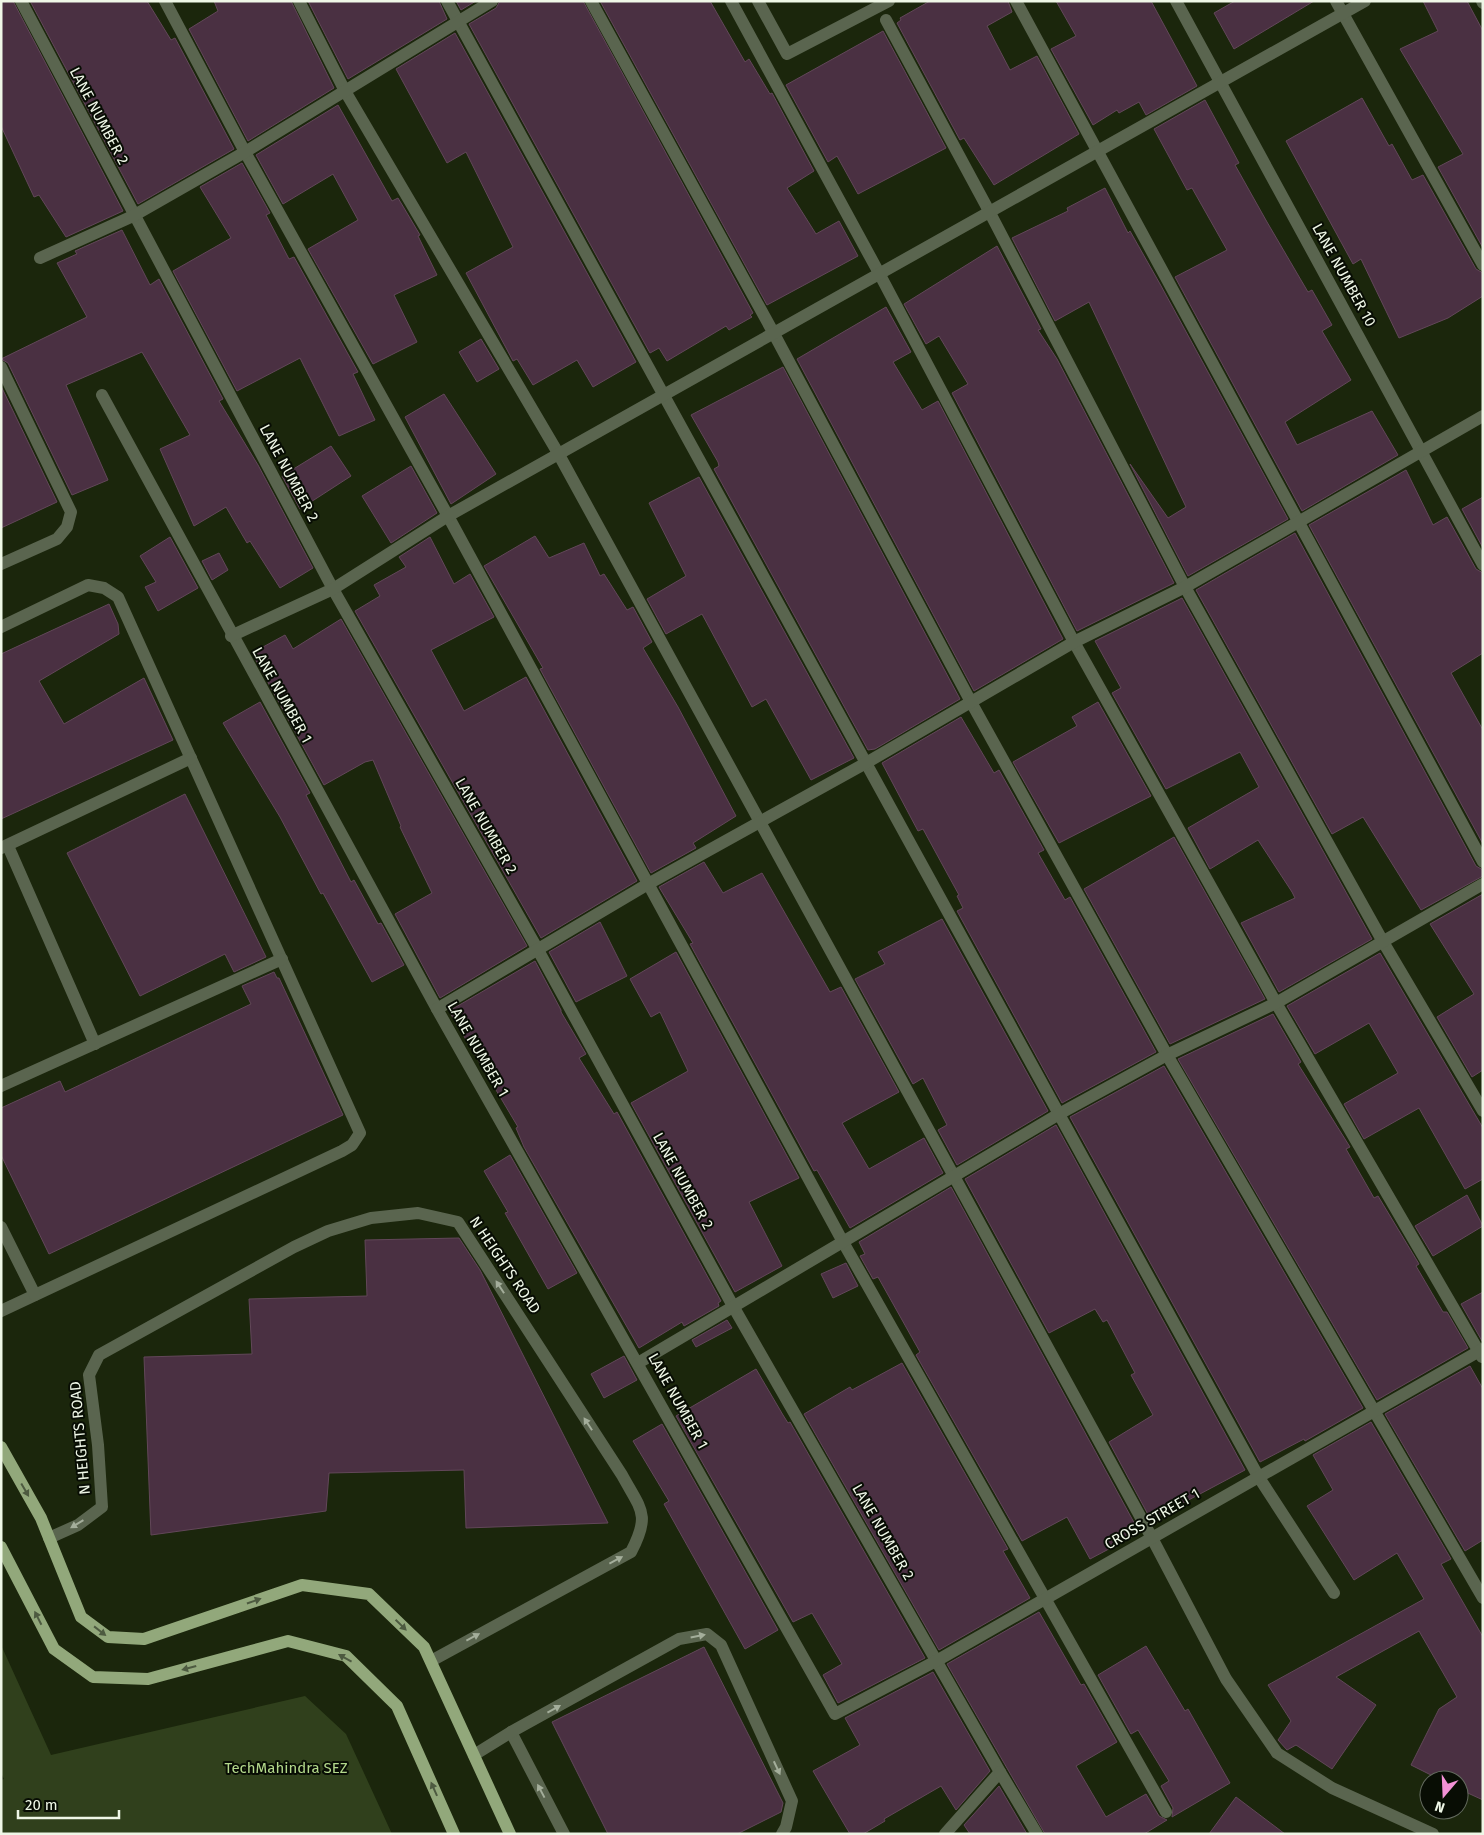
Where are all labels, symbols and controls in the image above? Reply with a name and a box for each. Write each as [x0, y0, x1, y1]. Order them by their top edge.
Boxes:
street label: LANE NUMBER 2 [66, 64, 132, 168]
street label: LANE NUMBER 10 [1308, 220, 1380, 330]
street label: LANE NUMBER 2 [256, 421, 322, 525]
street label: LANE NUMBER 1 [248, 644, 316, 746]
street label: LANE NUMBER 2 [451, 775, 521, 877]
street label: LANE NUMBER 1 [443, 998, 513, 1100]
street label: LANE NUMBER 2 [649, 1130, 717, 1232]
street label: N HEIGHTS ROAD [466, 1213, 544, 1317]
one-way arrow [496, 1281, 505, 1294]
street label: LANE NUMBER 1 [644, 1350, 712, 1452]
street label: N HEIGHTS ROAD [66, 1381, 94, 1495]
one-way arrow [584, 1417, 593, 1430]
street label: LANE NUMBER 2 [848, 1481, 918, 1583]
one-way arrow [21, 1482, 29, 1497]
street label: CROSS STREET 1 [1101, 1484, 1203, 1554]
one-way arrow [70, 1520, 83, 1529]
one-way arrow [609, 1556, 624, 1564]
one-way arrow [247, 1597, 262, 1605]
one-way arrow [34, 1611, 42, 1625]
one-way arrow [395, 1619, 407, 1631]
one-way arrow [93, 1626, 107, 1636]
one-way arrow [690, 1631, 706, 1639]
one-way arrow [466, 1633, 481, 1641]
one-way arrow [337, 1654, 352, 1662]
one-way arrow [181, 1664, 196, 1672]
one-way arrow [547, 1705, 561, 1714]
park label: TechMahindra SEZ [225, 1759, 348, 1777]
one-way arrow [773, 1761, 781, 1775]
north arrow [1419, 1770, 1469, 1820]
one-way arrow [430, 1782, 438, 1796]
one-way arrow [537, 1783, 545, 1798]
scale bar [18, 1788, 119, 1820]
text: 20 m [25, 1796, 58, 1814]
text: N [1433, 1797, 1447, 1816]

